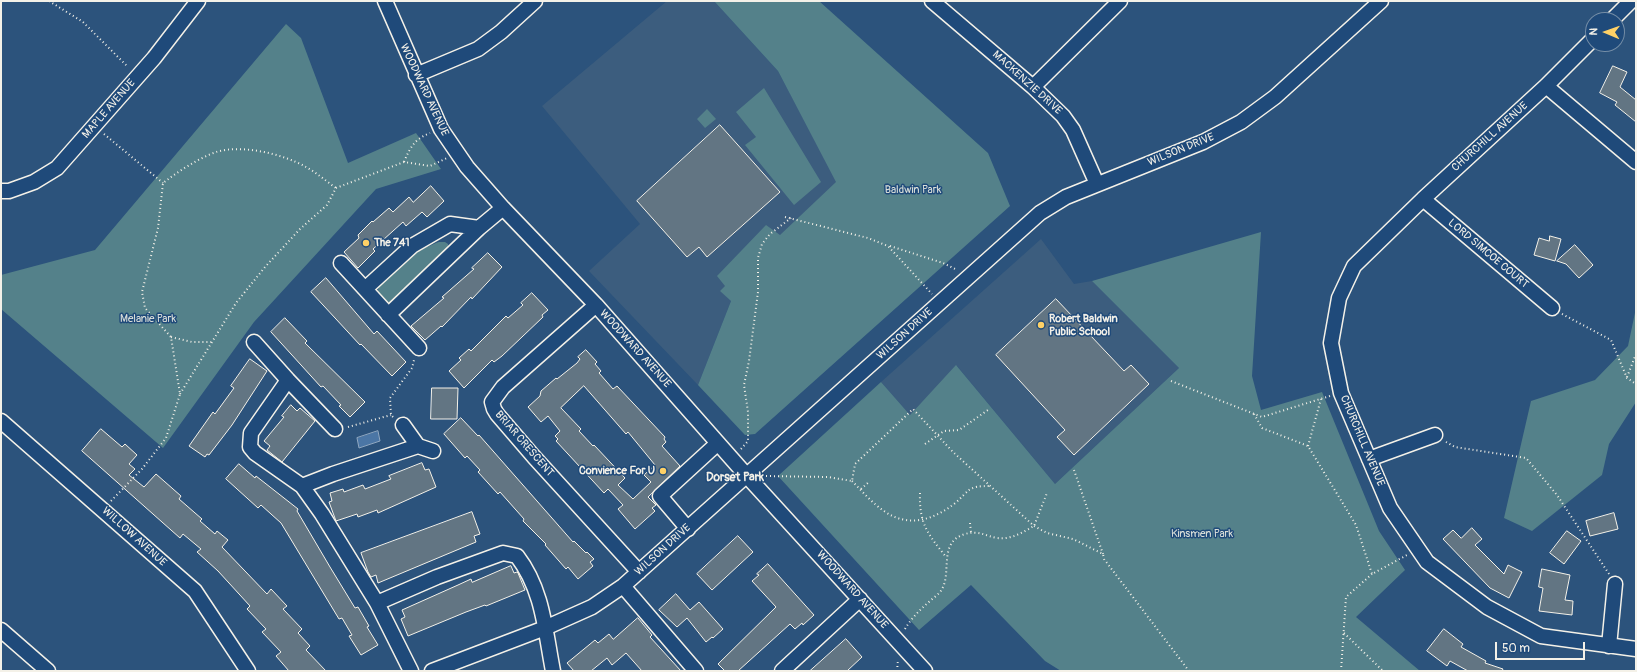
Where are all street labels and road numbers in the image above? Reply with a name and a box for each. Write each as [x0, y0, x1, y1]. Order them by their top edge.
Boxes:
street label: WOODWARD AVENUE [397, 42, 451, 138]
street label: MACKENZIE DRIVE [989, 48, 1065, 118]
street label: MAPLE AVENUE [80, 77, 138, 141]
street label: CHURCHILL AVENUE [1449, 99, 1531, 175]
street label: WILSON DRIVE [1146, 131, 1216, 169]
street label: LORD SIMCOE COURT [1445, 217, 1531, 291]
street label: WILSON DRIVE [874, 305, 936, 363]
street label: WOODWARD AVENUE [596, 307, 674, 391]
street label: CHURCHILL AVENUE [1337, 393, 1387, 489]
street label: BRIAR CRESCENT [492, 408, 556, 480]
street label: WILLOW AVENUE [99, 505, 169, 569]
street label: WILSON DRIVE [632, 521, 694, 579]
street label: WOODWARD AVENUE [813, 548, 891, 632]

